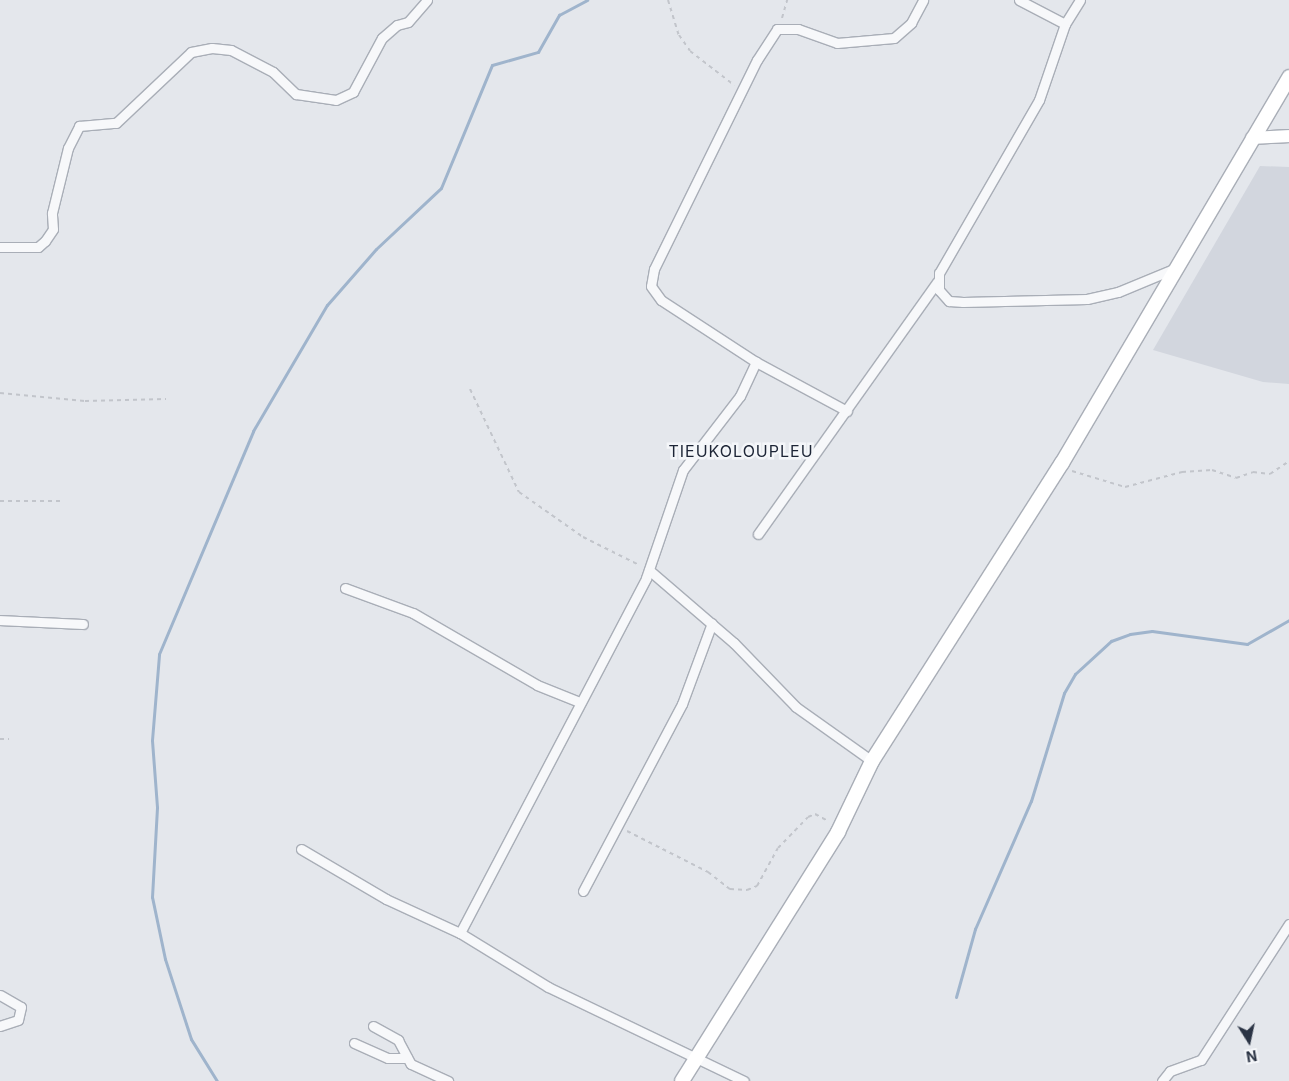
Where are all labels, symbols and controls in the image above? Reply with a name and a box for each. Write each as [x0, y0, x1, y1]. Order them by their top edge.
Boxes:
district label: TIEUKOLOUPLEU [667, 441, 815, 461]
north arrow [1224, 1016, 1274, 1066]
text: N [1245, 1047, 1258, 1066]

